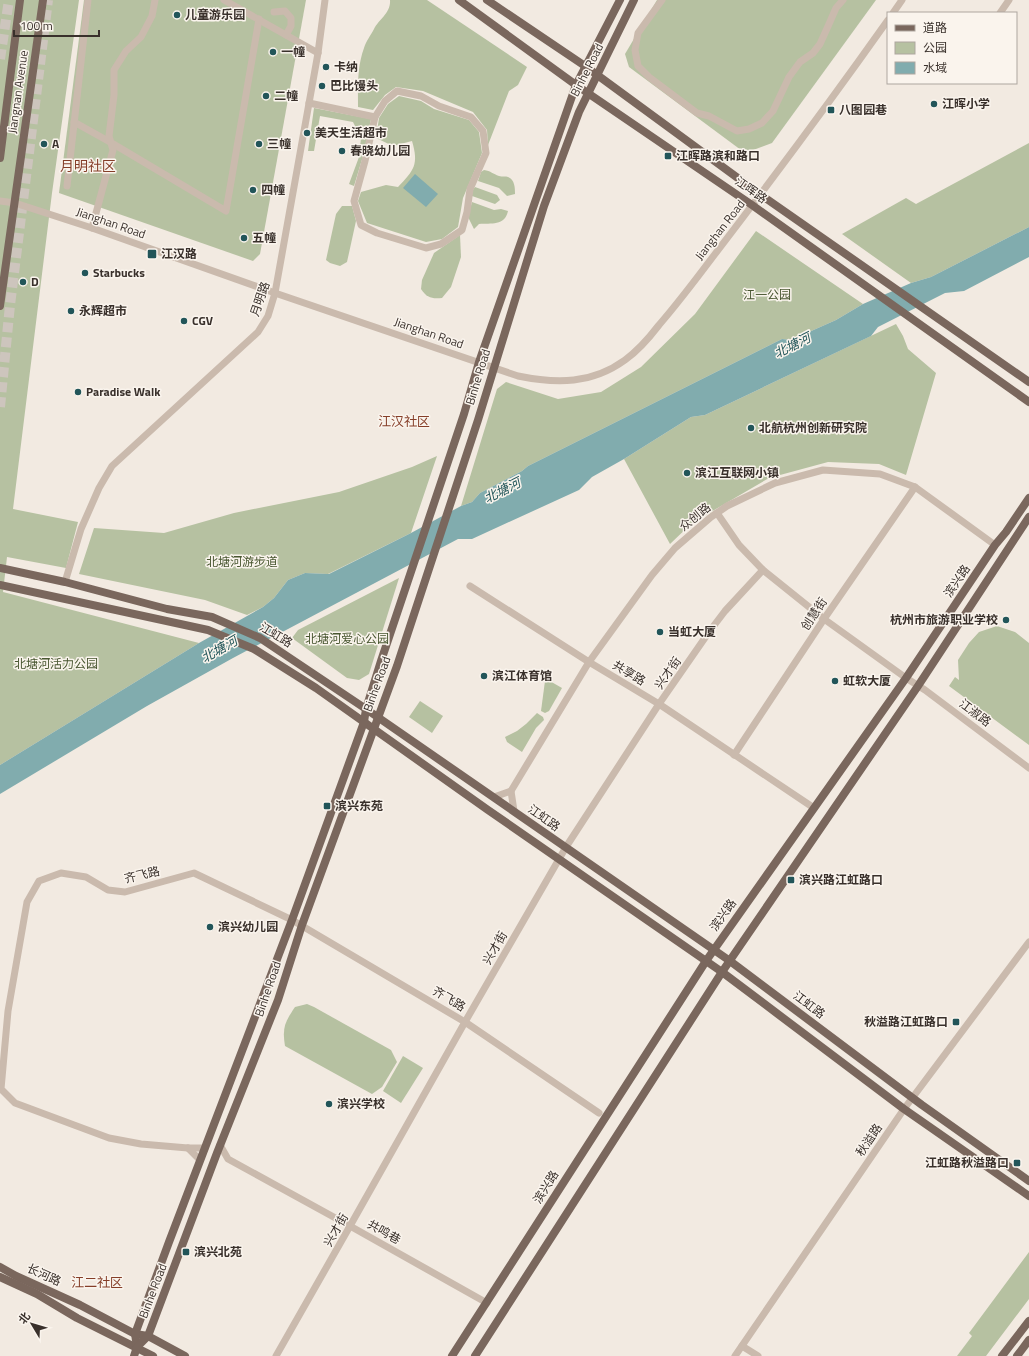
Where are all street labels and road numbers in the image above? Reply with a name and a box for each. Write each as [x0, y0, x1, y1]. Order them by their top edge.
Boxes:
street label: Binhe Road [565, 40, 608, 100]
street label: Jiangnan Avenue [2, 49, 33, 135]
street label: 江晖路 [731, 171, 771, 208]
street label: Jianghan Road [690, 195, 749, 264]
street label: Jianghan Road [74, 202, 148, 243]
street label: 月明路 [245, 279, 274, 319]
street label: Jianghan Road [392, 312, 466, 353]
street label: Binhe Road [460, 347, 495, 407]
street label: 众创路 [675, 498, 715, 535]
street label: 滨兴路 [939, 560, 975, 601]
street label: 创慧街 [796, 593, 832, 634]
street label: 江虹路 [256, 617, 297, 652]
street label: 兴才街 [649, 653, 686, 693]
street label: Binhe Road [358, 654, 395, 714]
street label: 共享路 [609, 655, 650, 690]
street label: 江淑路 [955, 694, 995, 731]
street label: 江虹路 [524, 799, 564, 836]
street label: 齐飞路 [122, 861, 162, 888]
street label: 滨兴路 [704, 895, 741, 935]
street label: 兴才街 [477, 927, 512, 968]
street label: Binhe Road [249, 959, 286, 1019]
street label: 齐飞路 [429, 981, 470, 1016]
street label: 江虹路 [789, 986, 829, 1023]
street label: 秋溢路 [851, 1119, 887, 1160]
street label: 滨兴路 [528, 1166, 563, 1207]
street label: 兴才街 [318, 1209, 353, 1250]
street label: 共鸣巷 [364, 1215, 405, 1249]
street label: 长河路 [24, 1259, 65, 1291]
street label: Binhe Road [133, 1261, 172, 1321]

